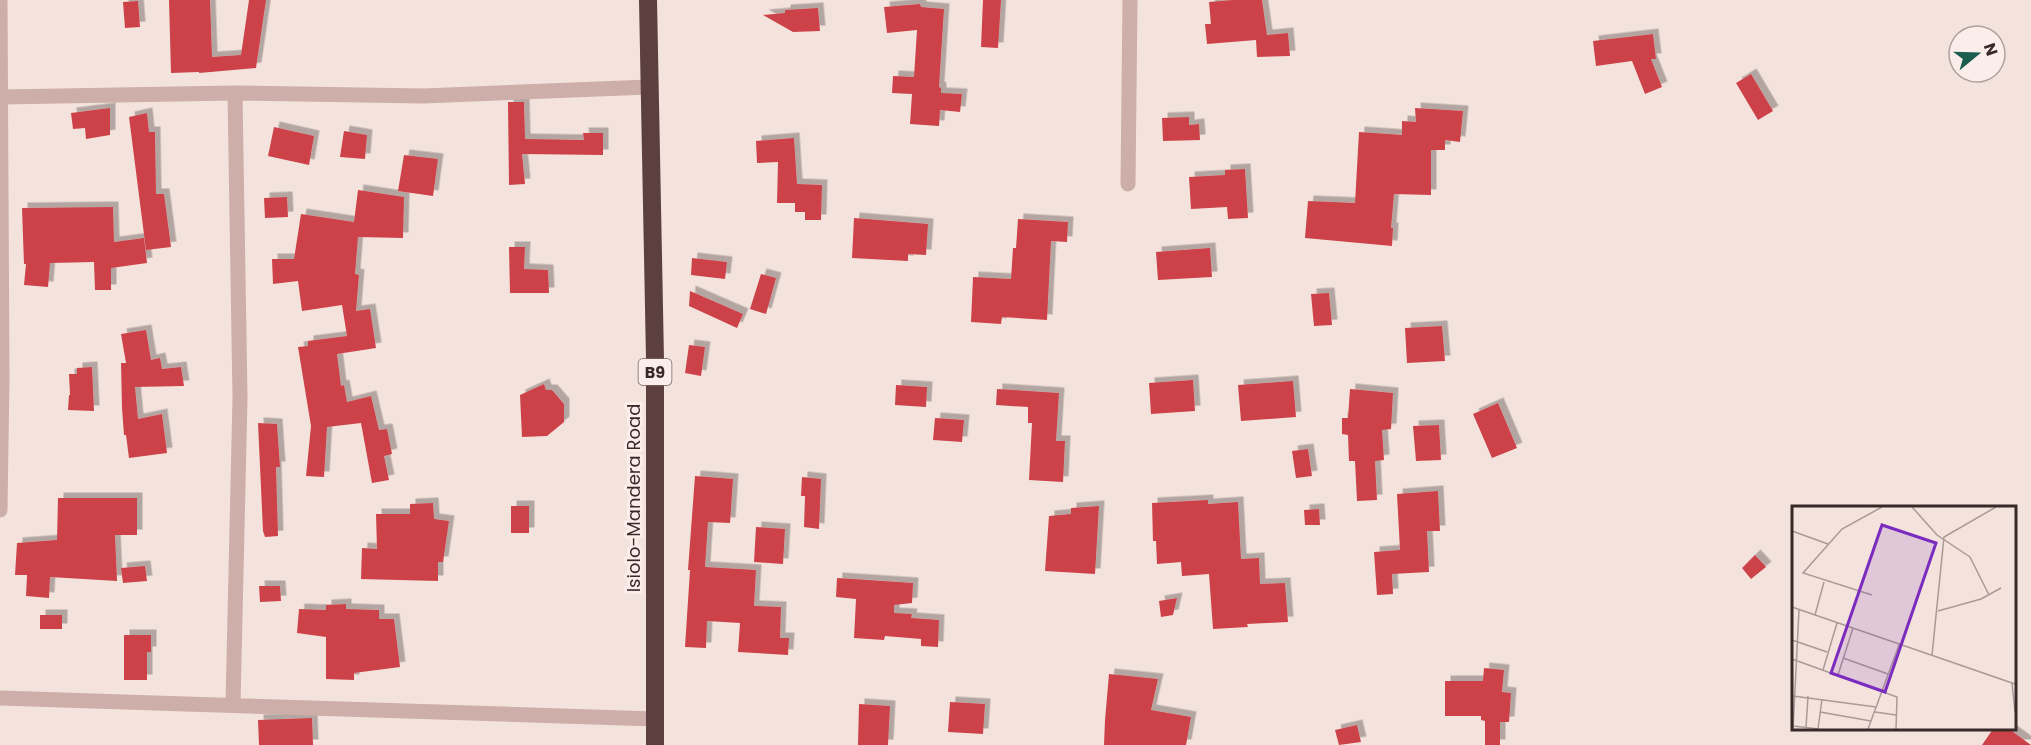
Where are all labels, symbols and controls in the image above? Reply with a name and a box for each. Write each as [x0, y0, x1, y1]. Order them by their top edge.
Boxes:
north arrow [1947, 24, 2007, 84]
text: N [1978, 40, 2004, 59]
road number: B9 [638, 359, 672, 385]
street label: Isiolo-Mandera Road [621, 404, 646, 592]
inset map [1792, 506, 2016, 730]

